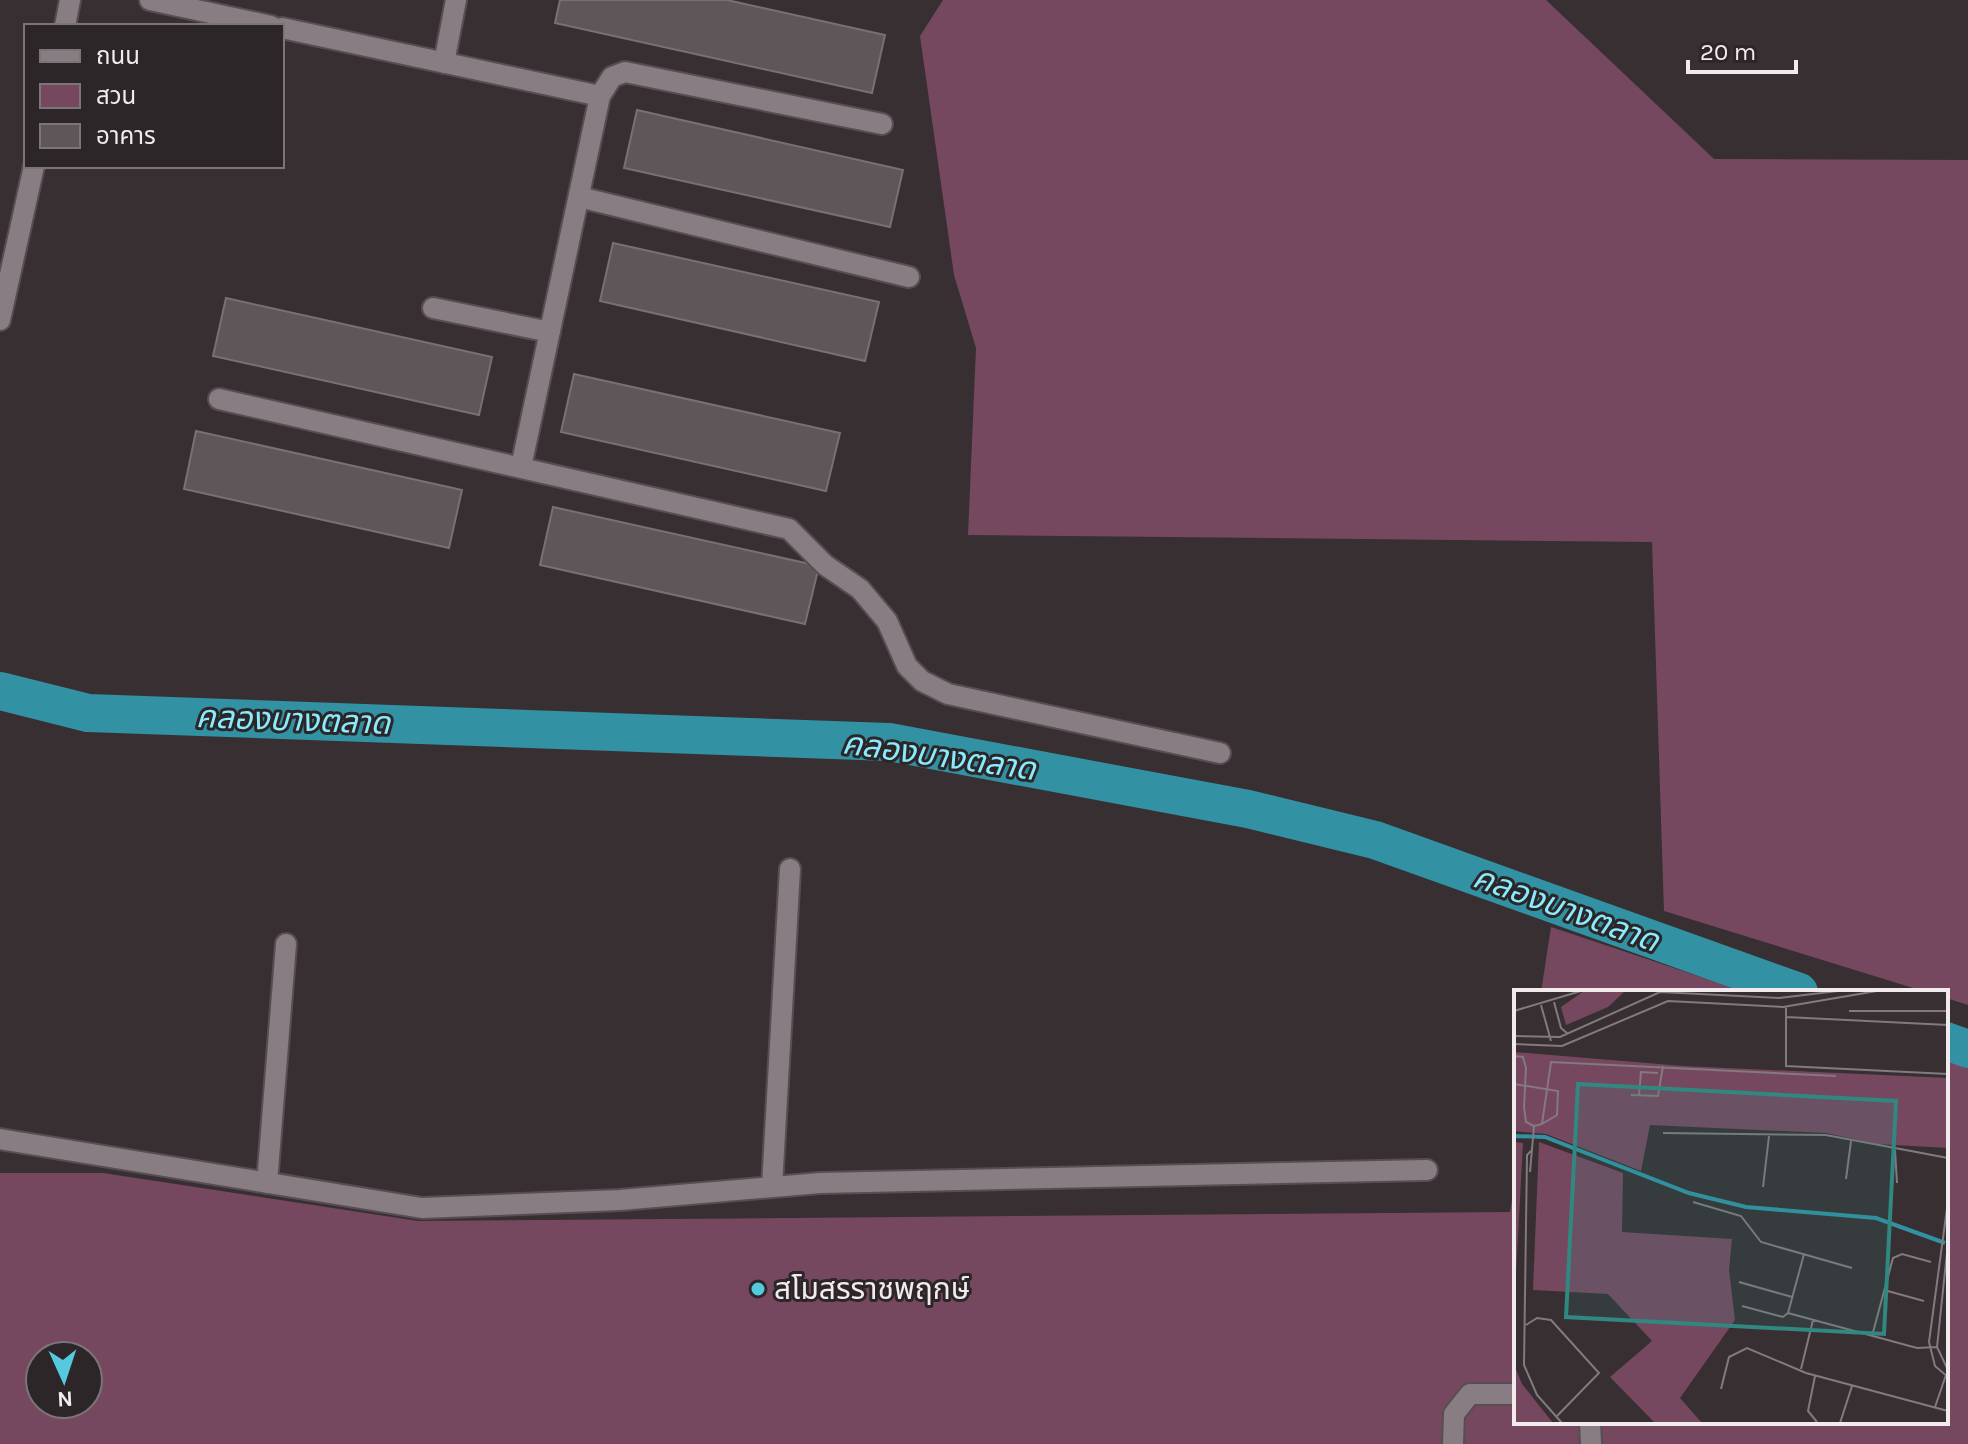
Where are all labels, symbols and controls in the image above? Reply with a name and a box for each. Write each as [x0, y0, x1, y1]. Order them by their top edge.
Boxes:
legend [24, 24, 284, 168]
scale bar [1688, 24, 1796, 74]
text: 20 m [1700, 38, 1756, 66]
text: ถนน [96, 42, 140, 70]
text: สวน [96, 82, 136, 110]
text: อาคาร [96, 122, 156, 150]
water label: คลองบางตลาด [195, 698, 392, 742]
water label: คลองบางตลาด [840, 724, 1039, 788]
water label: คลองบางตลาด [1468, 858, 1665, 960]
inset map [1514, 990, 1948, 1424]
place label: สโมสรราชพฤกษ์ [774, 1271, 970, 1307]
marker: สโมสรราชพฤกษ์ [749, 1280, 767, 1298]
north arrow [24, 1340, 104, 1420]
text: N [56, 1386, 74, 1412]

